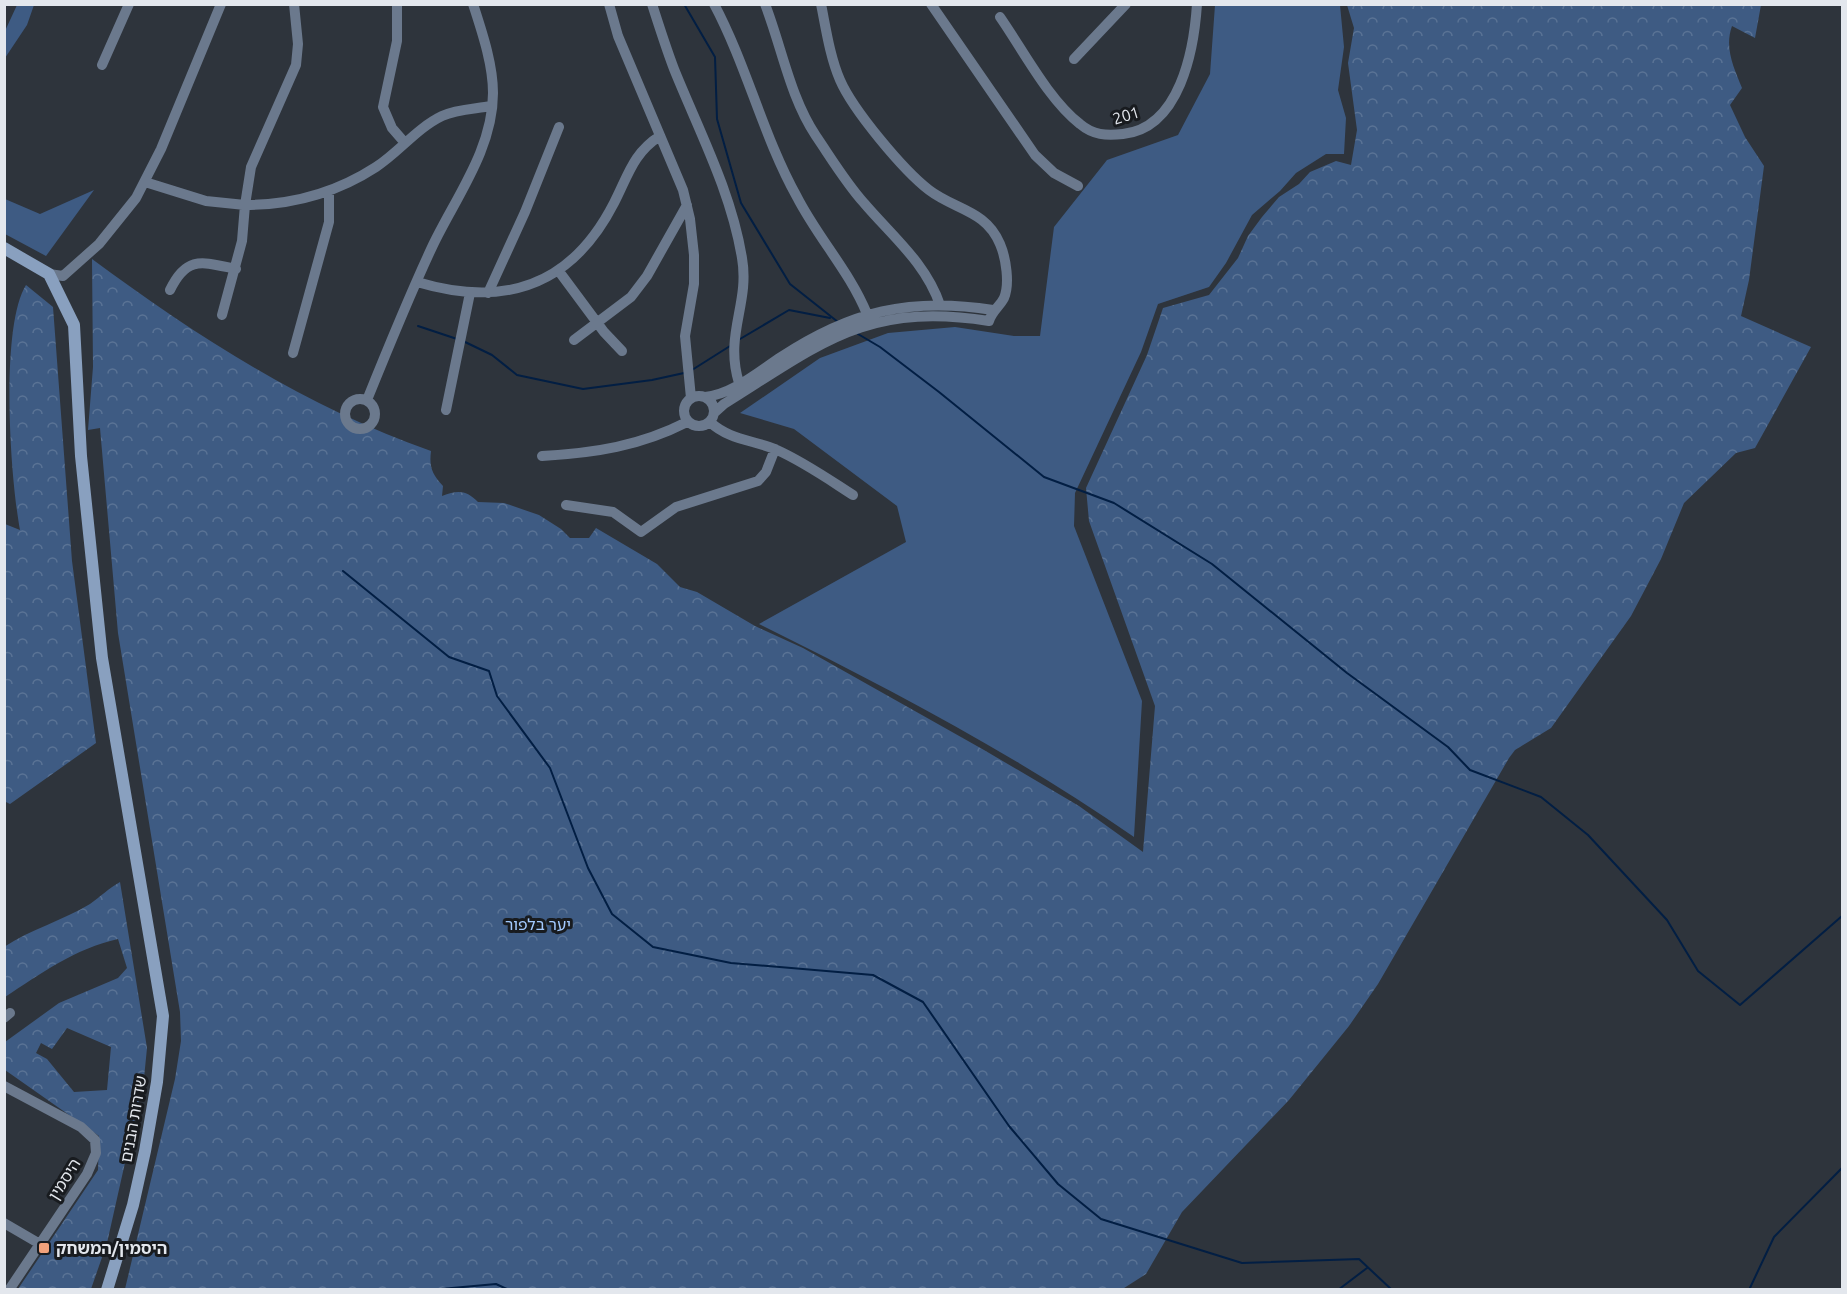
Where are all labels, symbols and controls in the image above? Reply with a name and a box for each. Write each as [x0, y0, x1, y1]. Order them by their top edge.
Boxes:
street label: 201 [1110, 102, 1142, 128]
park label: יער בלפור [505, 915, 571, 933]
street label: שדרות הבנים [117, 1074, 149, 1164]
street label: היסמין [44, 1155, 84, 1203]
place label: היסמין/המשחק [56, 1239, 167, 1257]
marker: היסמין/המשחק [37, 1241, 51, 1255]

